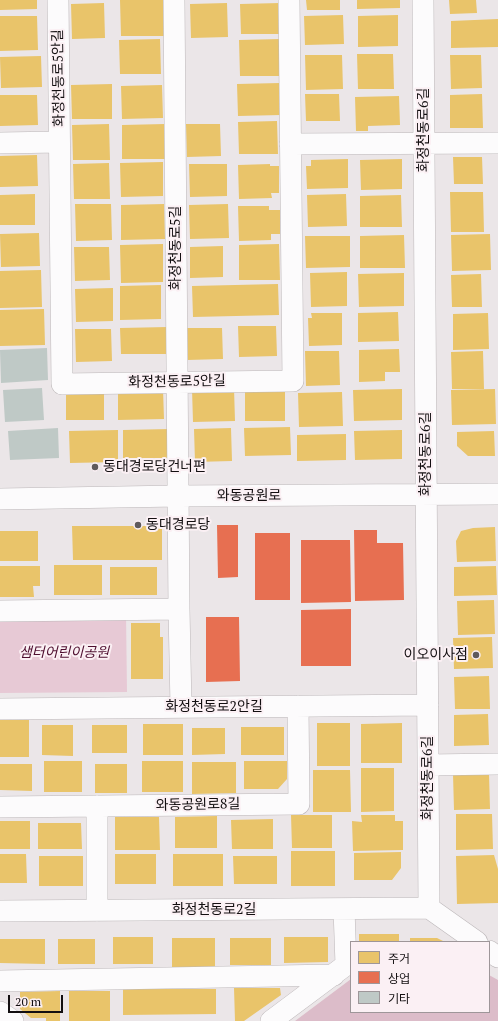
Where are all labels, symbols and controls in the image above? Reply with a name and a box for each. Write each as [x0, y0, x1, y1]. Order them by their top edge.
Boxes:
street label: 화정천동로5안길 [50, 29, 68, 127]
street label: 화정천동로6길 [416, 88, 432, 172]
street label: 화정천동로5길 [168, 206, 184, 290]
street label: 화정천동로5안길 [128, 373, 226, 391]
street label: 화정천동로6길 [418, 412, 434, 496]
place label: 동대경로당건너편 [103, 459, 206, 475]
marker: 동대경로당건너편 [90, 462, 100, 472]
street label: 와동공원로 [217, 488, 281, 504]
place label: 동대경로당 [146, 517, 210, 533]
marker: 동대경로당 [133, 520, 143, 530]
park label: 샘터어린이공원 [19, 645, 109, 661]
place label: 이오이사점 [404, 647, 468, 663]
marker: 이오이사점 [471, 650, 481, 660]
street label: 화정천동로2안길 [165, 699, 263, 715]
street label: 화정천동로6길 [420, 736, 436, 820]
street label: 와동공원로8길 [155, 796, 241, 814]
street label: 화정천동로2길 [172, 902, 256, 918]
legend [350, 941, 490, 1013]
text: 주거 [388, 951, 410, 966]
text: 상업 [388, 971, 410, 986]
scale bar [10, 987, 65, 1013]
text: 기타 [388, 991, 410, 1006]
text: 20 m [15, 994, 41, 1009]

